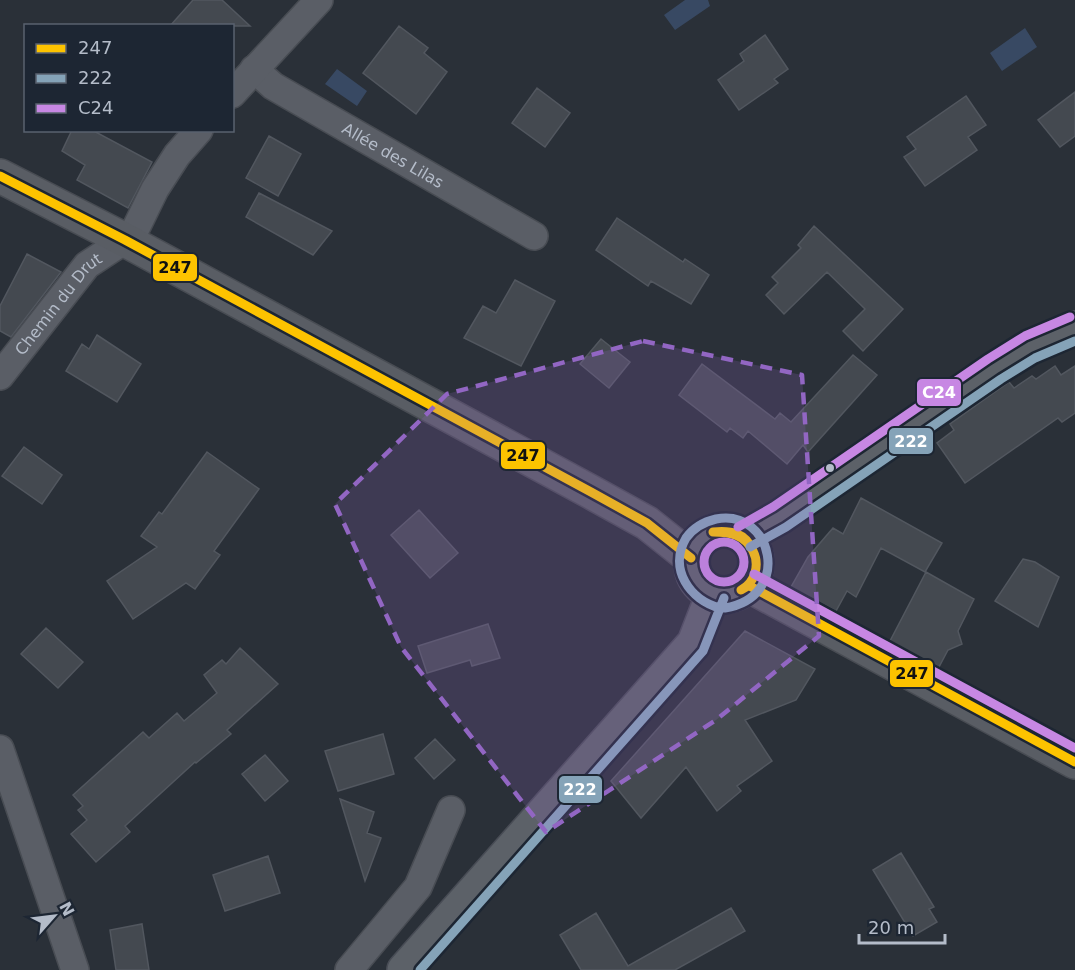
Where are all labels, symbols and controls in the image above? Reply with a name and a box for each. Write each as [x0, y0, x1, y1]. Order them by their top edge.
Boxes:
legend [24, 24, 234, 132]
text: 247 [78, 37, 112, 58]
text: 222 [78, 67, 112, 88]
text: C24 [78, 97, 113, 118]
street label: Allée des Lilas [339, 119, 447, 192]
street label: Chemin du Drut [11, 249, 105, 359]
line badge: 247 [152, 253, 198, 282]
text: 247 [158, 258, 192, 277]
line badge: C24 [916, 378, 962, 407]
text: C24 [922, 383, 956, 402]
line badge: 222 [888, 427, 934, 455]
text: 222 [894, 432, 928, 451]
line badge: 247 [500, 441, 546, 470]
text: 247 [506, 446, 540, 465]
unlabelled marker [824, 462, 836, 474]
line badge: 247 [889, 659, 934, 688]
text: 247 [895, 664, 929, 683]
line badge: 222 [558, 775, 603, 804]
text: 222 [563, 780, 597, 799]
north arrow [24, 886, 84, 946]
text: N [55, 899, 78, 920]
scale bar [859, 907, 944, 945]
text: 20 m [868, 917, 914, 938]

